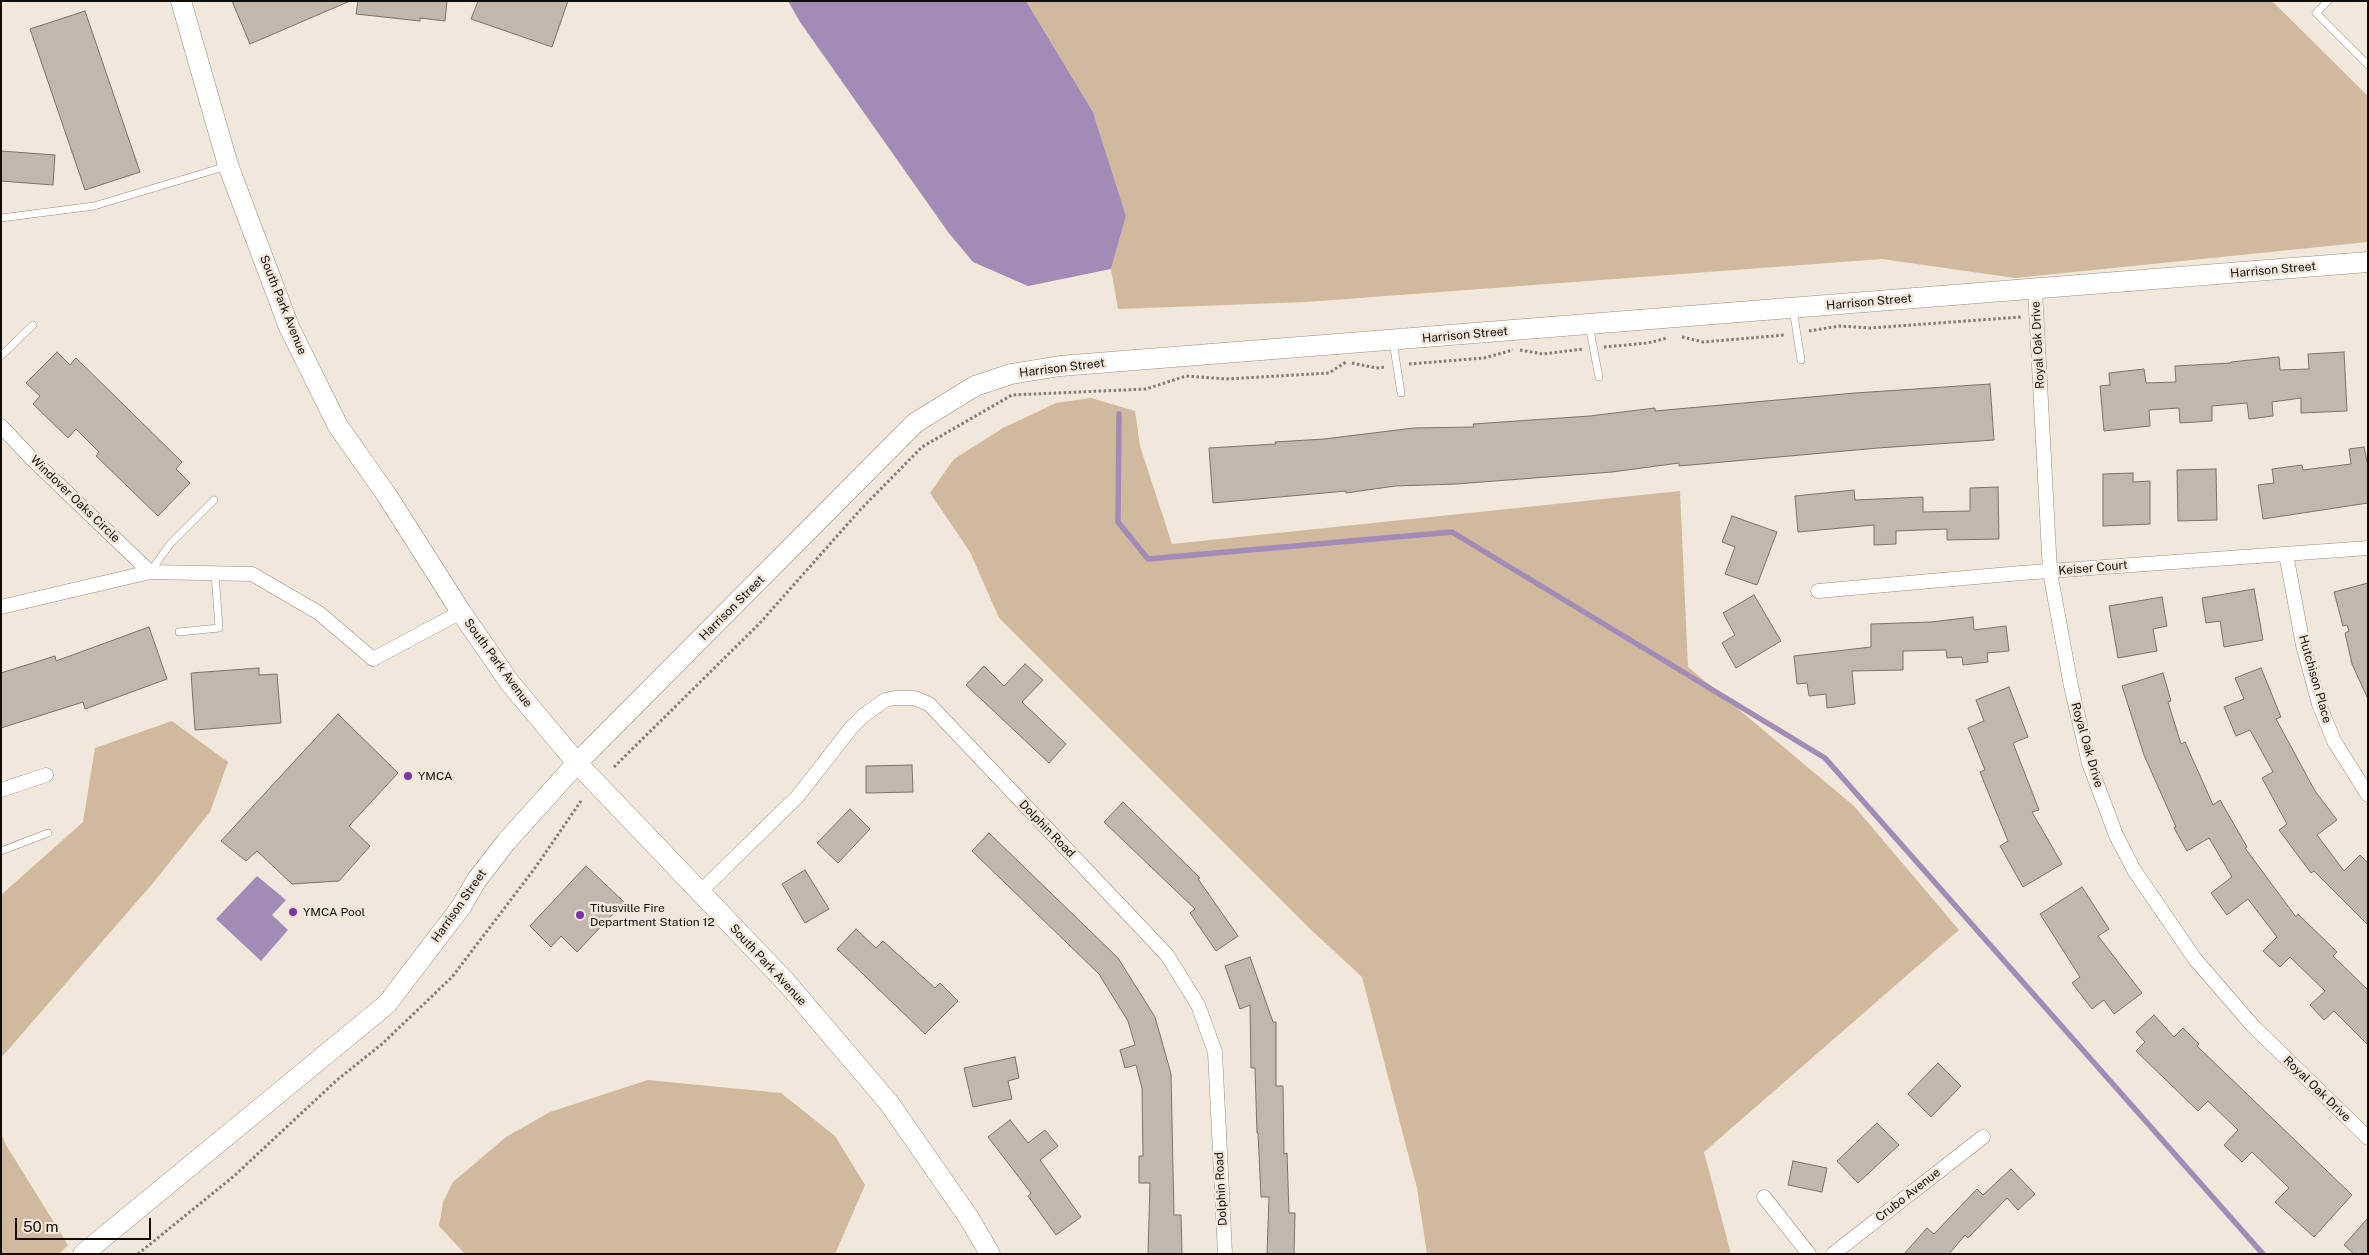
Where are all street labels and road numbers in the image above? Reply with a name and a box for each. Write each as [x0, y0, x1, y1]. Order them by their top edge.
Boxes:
street label: South Park Avenue [256, 253, 310, 357]
street label: Harrison Street [2230, 259, 2316, 281]
street label: Harrison Street [1826, 291, 1912, 313]
street label: Royal Oak Drive [2029, 301, 2047, 389]
street label: Harrison Street [1422, 324, 1508, 346]
street label: Harrison Street [1018, 356, 1106, 380]
street label: Windover Oaks Circle [27, 453, 123, 545]
street label: Keiser Court [2058, 558, 2128, 578]
street label: Harrison Street [697, 573, 767, 643]
street label: South Park Avenue [461, 616, 535, 710]
street label: Hutchison Place [2296, 633, 2334, 725]
street label: Royal Oak Drive [2068, 701, 2106, 789]
street label: Dolphin Road [1016, 797, 1078, 861]
street label: Harrison Street [428, 867, 490, 945]
street label: South Park Avenue [727, 921, 809, 1009]
street label: Royal Oak Drive [2280, 1053, 2354, 1125]
street label: Dolphin Road [1212, 1152, 1230, 1226]
street label: Crubo Avenue [1873, 1165, 1943, 1225]

